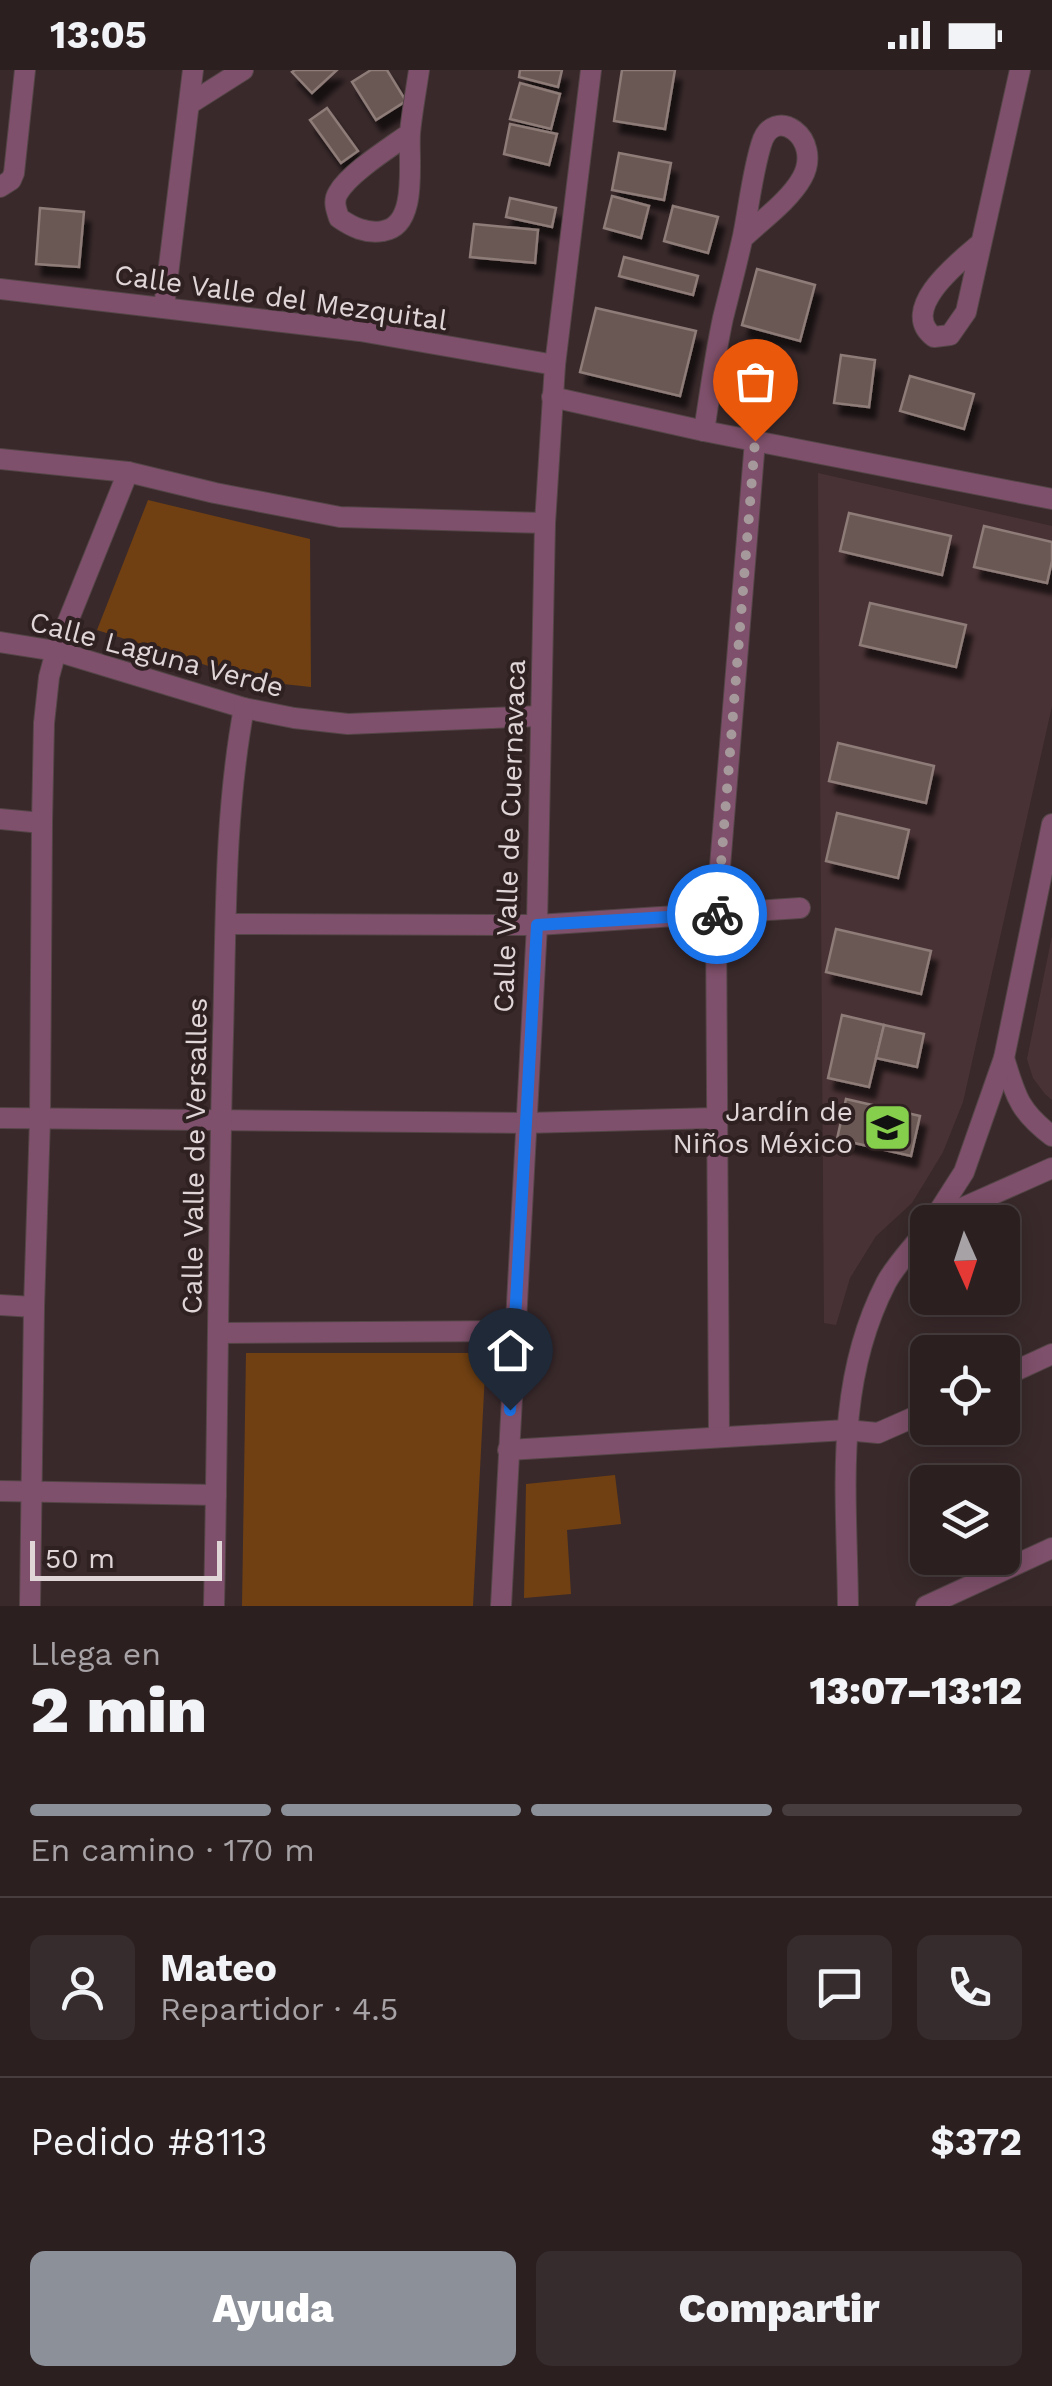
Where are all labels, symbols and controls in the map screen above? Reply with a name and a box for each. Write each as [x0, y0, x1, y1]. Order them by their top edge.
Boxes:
text: 13:05 [50, 13, 147, 57]
street label: Calle Valle del Mezquital [112, 258, 450, 337]
pin [713, 339, 798, 442]
icon: bag [728, 354, 783, 409]
street label: Calle Laguna Verde [26, 605, 287, 704]
street label: Calle Valle de Cuernavaca [487, 659, 532, 1013]
courier [667, 864, 767, 964]
icon: bike [690, 887, 745, 942]
street label: Calle Valle de Versalles [175, 997, 214, 1315]
place label: Jardín de Niños México [672, 1095, 853, 1160]
school or university icon: Jardín de Niños México [862, 1101, 914, 1153]
north arrow [910, 1205, 1020, 1315]
map controls [910, 1205, 1020, 1575]
pin [468, 1308, 553, 1411]
icon: home [483, 1323, 538, 1378]
button: locate [910, 1335, 1020, 1445]
button: layers [910, 1465, 1020, 1575]
scale bar [30, 1536, 222, 1580]
text: 50 m [45, 1542, 115, 1575]
text: Llega en [30, 1635, 161, 1673]
text: 13:07–13:12 [810, 1669, 1022, 1713]
text: 2 min [30, 1672, 207, 1748]
text: En camino · 170 m [30, 1831, 315, 1869]
button: person [30, 1935, 135, 2040]
button: chat [787, 1935, 892, 2040]
button: phone [917, 1935, 1022, 2040]
text: Mateo [160, 1946, 277, 1990]
text: Repartidor · 4.5 [160, 1990, 398, 2028]
text: Pedido #8113 [30, 2120, 268, 2164]
text: $372 [930, 2120, 1022, 2164]
button: Ayuda [30, 2251, 516, 2366]
button: Compartir [536, 2251, 1022, 2366]

